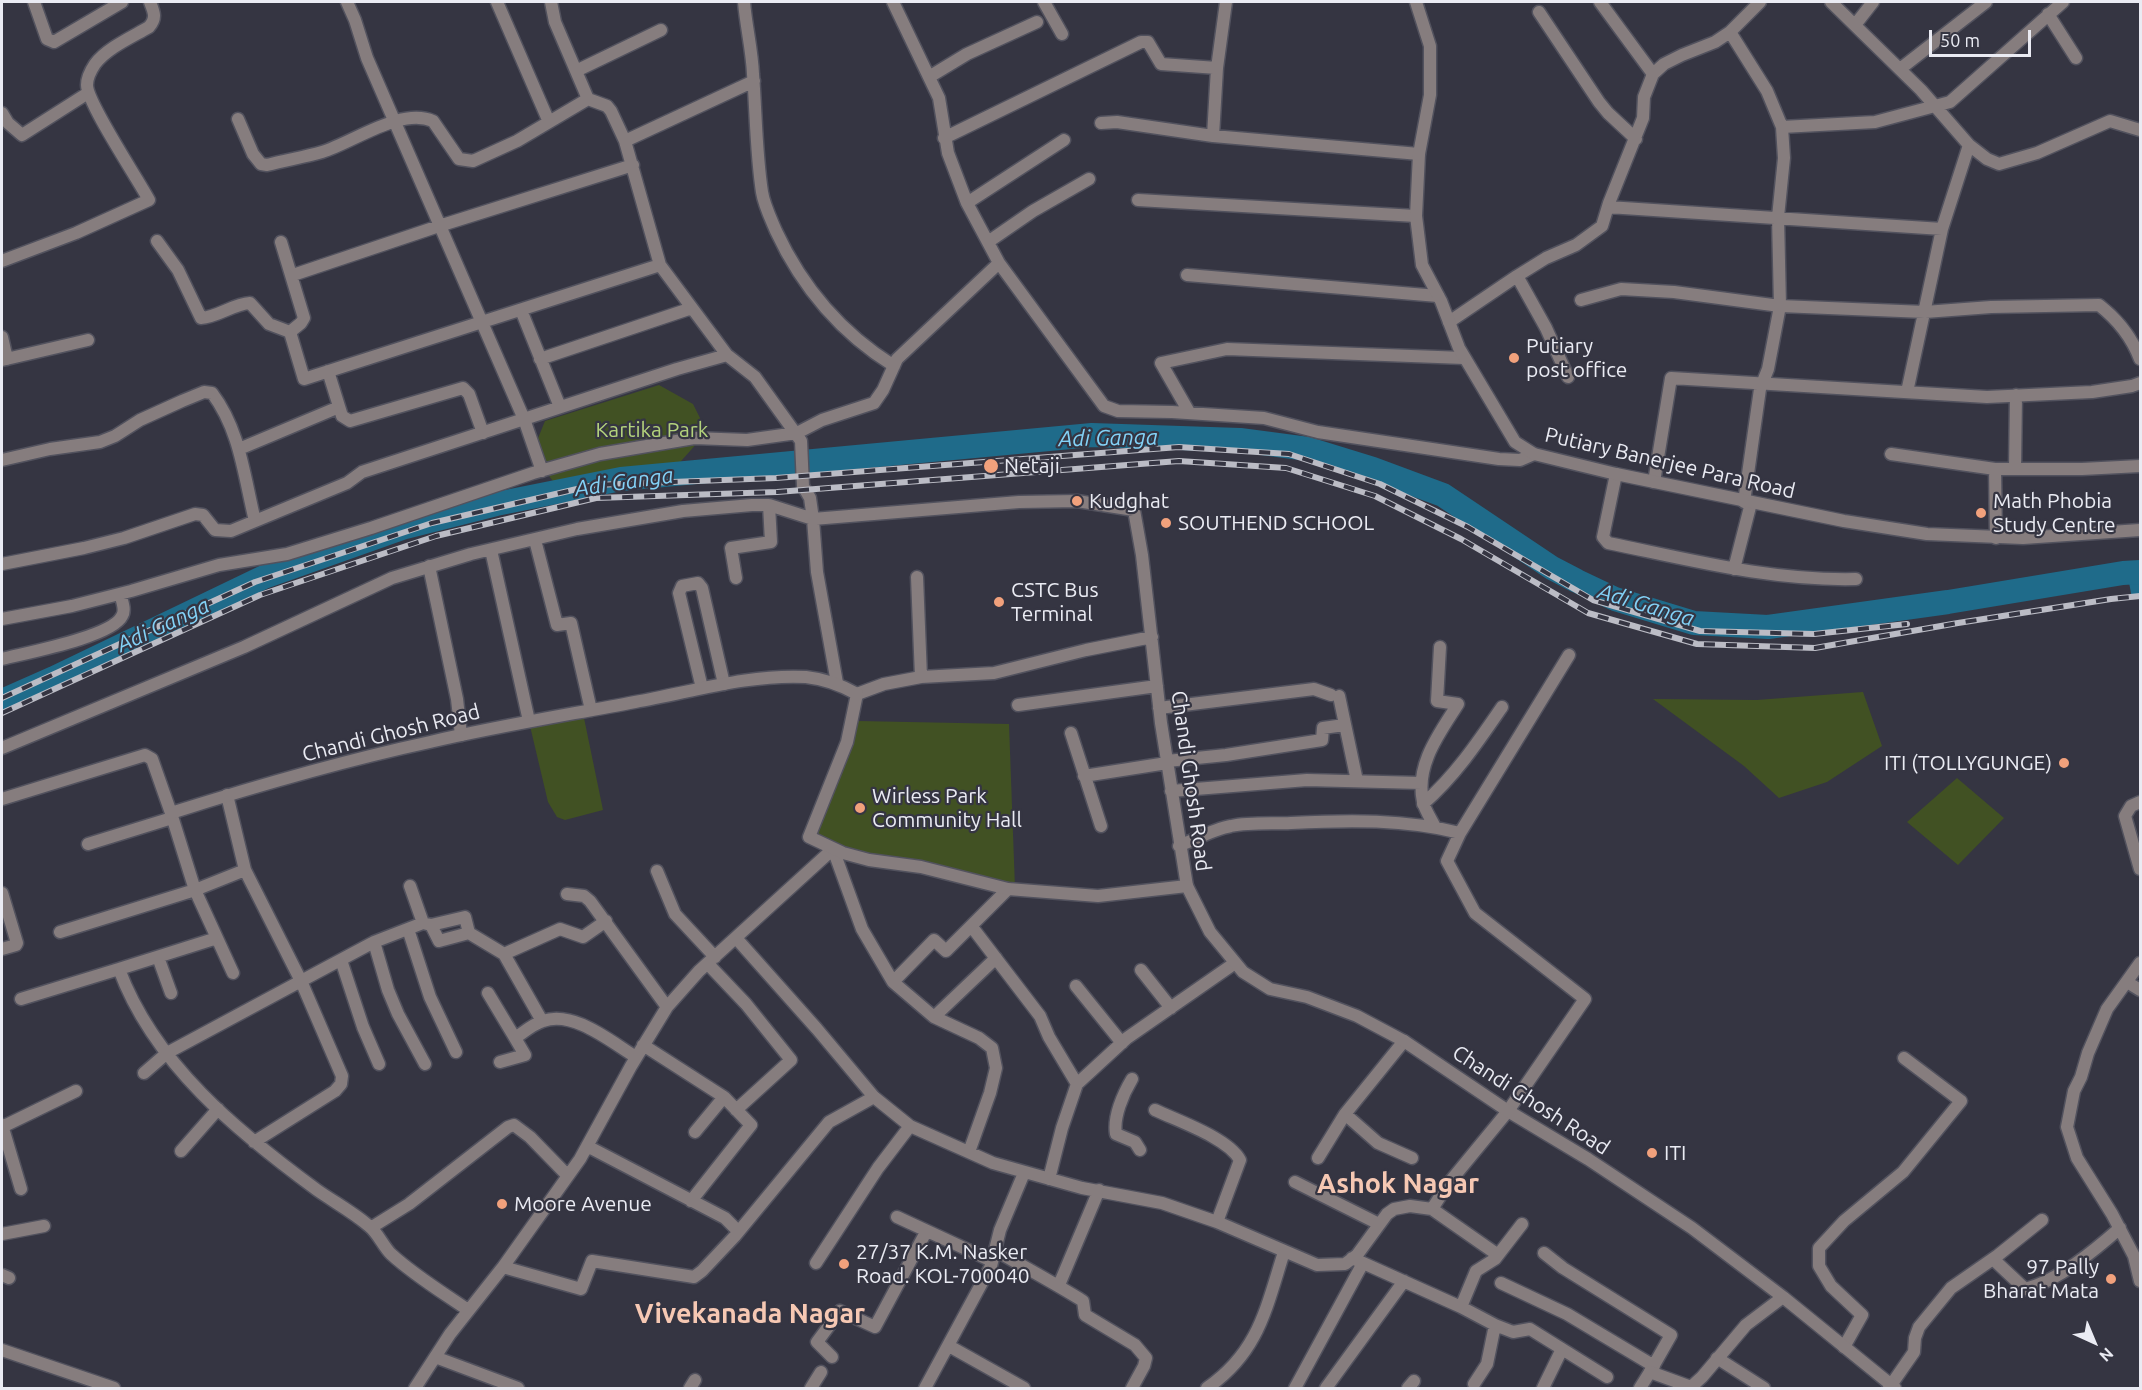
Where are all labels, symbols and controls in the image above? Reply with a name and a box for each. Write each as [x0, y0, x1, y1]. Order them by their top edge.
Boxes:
scale bar [1932, 18, 2034, 56]
text: 50 m [1940, 30, 1980, 50]
place label: Putiary post office [1526, 333, 1627, 383]
marker: Putiary post office [1507, 351, 1521, 365]
park label: Kartika Park [596, 417, 708, 443]
street label: Putiary Banerjee Para Road [1542, 422, 1798, 504]
water label: Adi Ganga [1058, 424, 1158, 452]
place label: Netaji [1004, 453, 1060, 479]
marker: Netaji [982, 457, 1000, 475]
water label: Adi Ganga [573, 462, 675, 502]
place label: Kudghat [1089, 488, 1169, 514]
place label: Math Phobia Study Centre [1993, 488, 2116, 538]
marker: Kudghat [1070, 494, 1084, 508]
marker: Math Phobia Study Centre [1974, 506, 1988, 520]
place label: SOUTHEND SCHOOL [1178, 510, 1374, 536]
marker: SOUTHEND SCHOOL [1159, 516, 1173, 530]
place label: CSTC Bus Terminal [1011, 577, 1099, 627]
water label: Adi Ganga [1595, 578, 1697, 632]
water label: Adi Ganga [112, 592, 214, 658]
marker: CSTC Bus Terminal [992, 595, 1006, 609]
street label: Chandi Ghosh Road [1166, 689, 1216, 873]
street label: Chandi Ghosh Road [299, 699, 483, 767]
place label: ITI (TOLLYGUNGE) [1884, 750, 2052, 776]
marker: ITI (TOLLYGUNGE) [2057, 756, 2071, 770]
place label: Wirless Park Community Hall [872, 783, 1022, 833]
marker: Wirless Park Community Hall [853, 801, 867, 815]
street label: Chandi Ghosh Road [1448, 1040, 1614, 1160]
place label: ITI [1664, 1140, 1686, 1166]
marker: ITI [1645, 1146, 1659, 1160]
district label: Ashok Nagar [1317, 1168, 1479, 1200]
place label: Moore Avenue [514, 1191, 652, 1217]
marker: Moore Avenue [495, 1197, 509, 1211]
place label: 27/37 K.M. Nasker Road. KOL-700040 [856, 1239, 1030, 1289]
place label: 97 Pally Bharat Mata [1983, 1254, 2099, 1304]
marker: 27/37 K.M. Nasker Road. KOL-700040 [837, 1257, 851, 1271]
marker: 97 Pally Bharat Mata [2104, 1272, 2118, 1286]
district label: Vivekanada Nagar [635, 1298, 865, 1330]
north arrow [2064, 1312, 2124, 1372]
text: N [2096, 1344, 2117, 1366]

